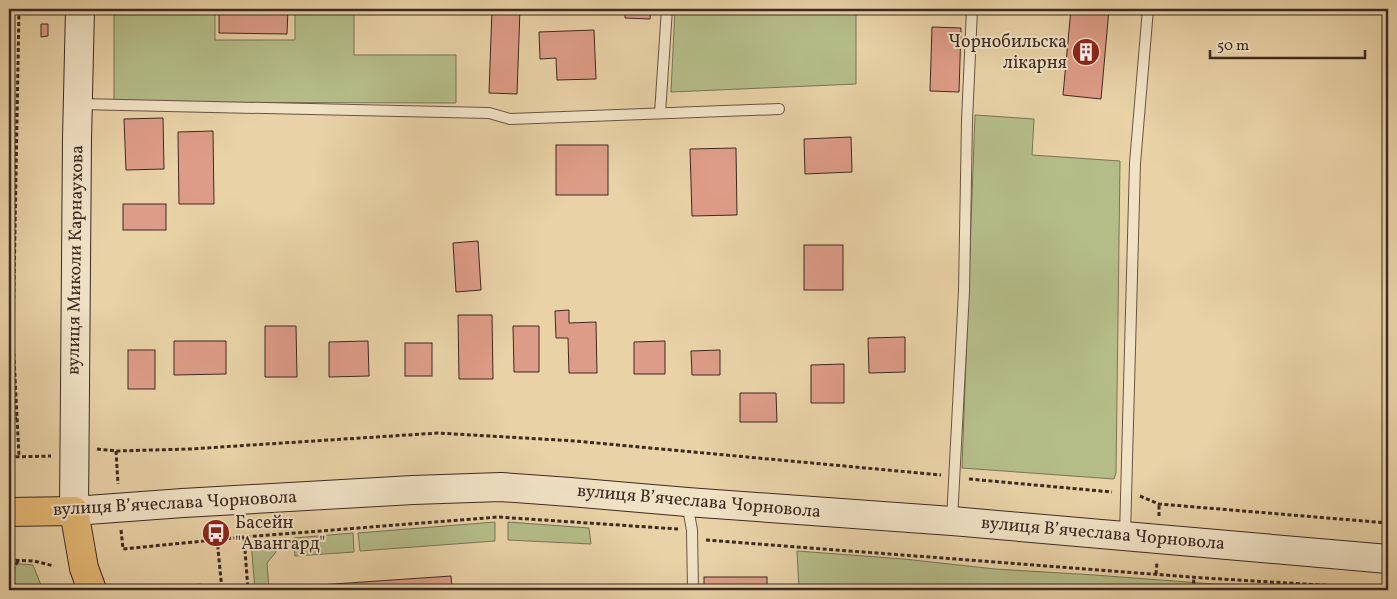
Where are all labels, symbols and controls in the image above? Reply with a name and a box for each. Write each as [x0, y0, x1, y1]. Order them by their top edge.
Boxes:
scale bar [1210, 28, 1364, 60]
place label: Чорнобильска лікарня [948, 30, 1067, 76]
text: 50 m [1217, 36, 1249, 57]
building icon: Чорнобильска лікарня [1071, 37, 1101, 67]
street label: вулиця Миколи Карнаухова [61, 145, 91, 375]
street label: вулиця Вʼячеслава Чорновола [576, 479, 822, 525]
street label: вулиця Вʼячеслава Чорновола [52, 485, 298, 523]
place label: Басейн "Авангард" [235, 511, 326, 557]
street label: вулиця Вʼячеслава Чорновола [980, 511, 1226, 557]
bus stop icon: Басейн "Авангард" [201, 518, 231, 548]

